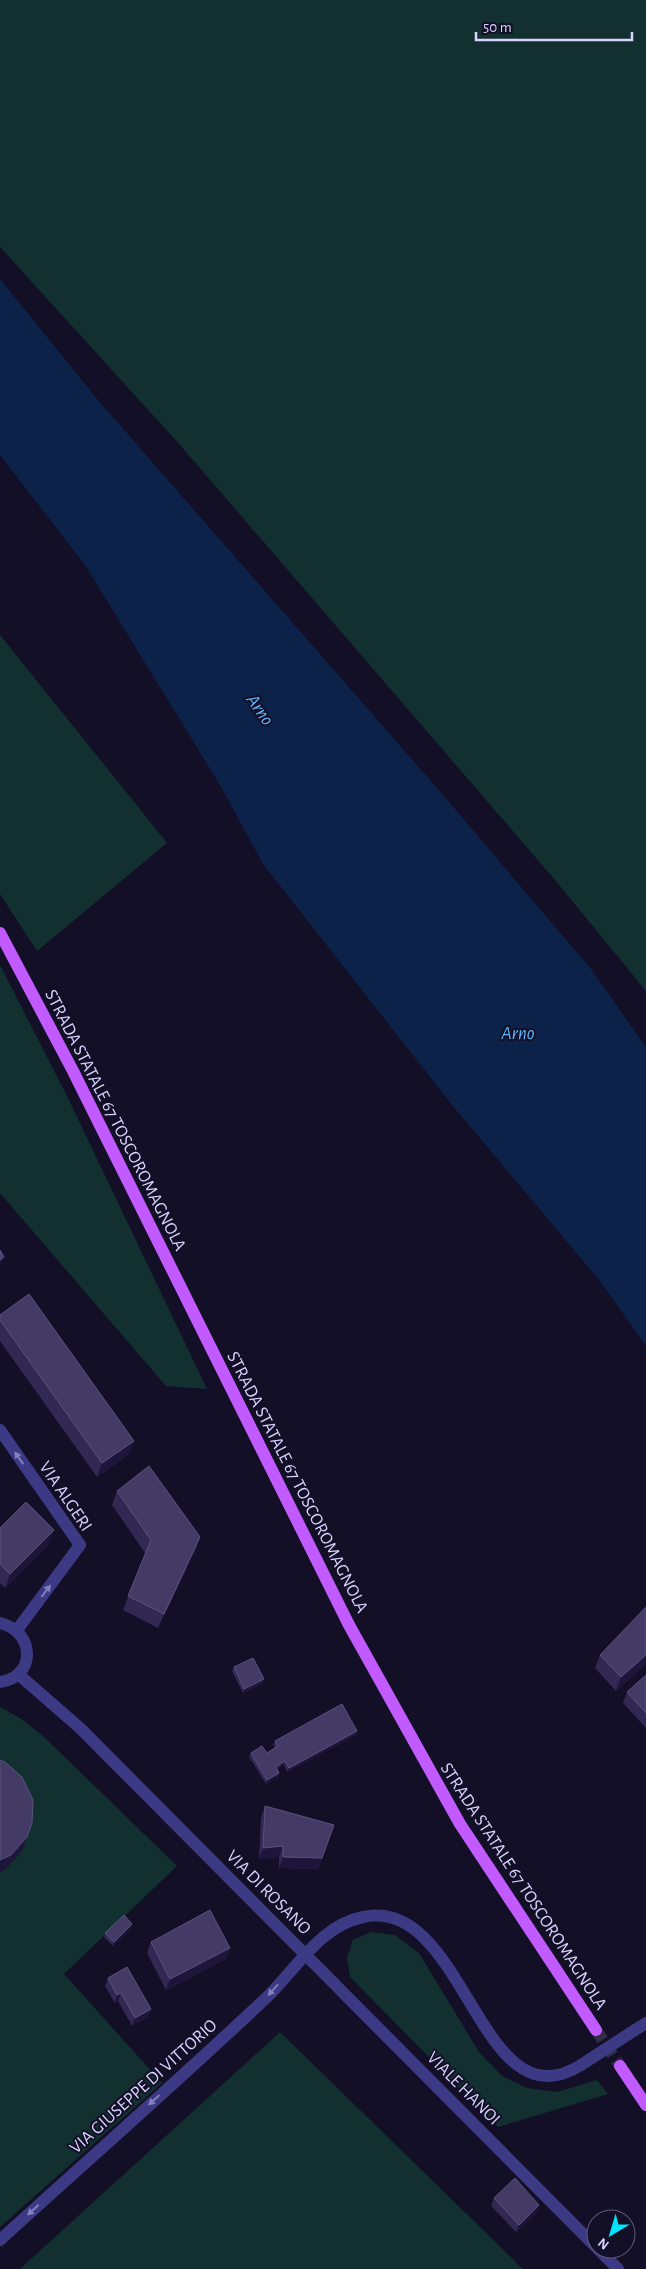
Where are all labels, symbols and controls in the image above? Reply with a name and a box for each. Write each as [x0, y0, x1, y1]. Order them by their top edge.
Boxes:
scale bar [476, 10, 632, 42]
text: 50 m [483, 20, 512, 35]
water label: Arno [242, 690, 277, 729]
street label: STRADA STATALE 67 TOSCOROMAGNOLA [41, 987, 189, 1254]
water label: Arno [500, 1024, 535, 1043]
street label: STRADA STATALE 67 TOSCOROMAGNOLA [223, 1349, 371, 1616]
one-way arrow [15, 1451, 24, 1465]
street label: VIA ALGERI [35, 1458, 95, 1535]
one-way arrow [40, 1584, 50, 1597]
street label: STRADA STATALE 67 TOSCOROMAGNOLA [437, 1760, 610, 2014]
street label: VIA DI ROSANO [223, 1847, 314, 1938]
one-way arrow [267, 1984, 279, 1996]
street label: VIA GIUSEPPE DI VITTORIO [67, 2016, 221, 2157]
street label: VIALE HANOI [423, 2049, 503, 2129]
one-way arrow [148, 2094, 160, 2106]
one-way arrow [28, 2204, 40, 2216]
north arrow [586, 2209, 636, 2259]
text: N [595, 2235, 612, 2252]

